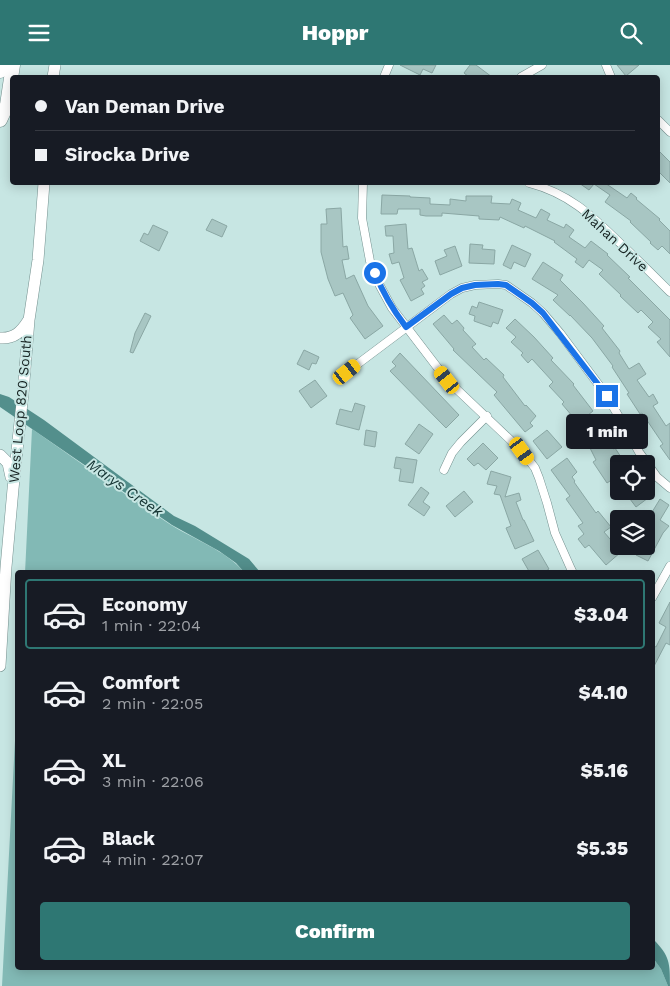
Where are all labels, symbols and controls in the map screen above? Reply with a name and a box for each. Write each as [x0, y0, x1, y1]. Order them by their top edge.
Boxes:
icon: menu [25, 19, 53, 47]
icon: search [617, 19, 645, 47]
text: Hoppr [302, 20, 368, 45]
text: Van Deman Drive [65, 95, 225, 118]
text: Sirocka Drive [65, 143, 190, 166]
street label: Mahan Drive [579, 205, 651, 275]
route start [364, 262, 386, 284]
street label: West Loop 820 South [6, 334, 34, 484]
car [330, 357, 363, 387]
car [431, 364, 462, 396]
route end [596, 385, 618, 407]
callout: 1 min [566, 413, 648, 449]
text: 1 min [586, 422, 628, 441]
car [507, 434, 536, 468]
water label: Marys Creek [83, 455, 167, 521]
map controls [610, 455, 655, 555]
button: locate [610, 455, 655, 500]
button: layers [610, 510, 655, 555]
icon: car [42, 592, 87, 637]
text: Economy [102, 593, 187, 616]
text: $3.04 [574, 603, 628, 626]
text: 1 min · 22:04 [102, 616, 201, 635]
icon: car [42, 670, 87, 715]
text: Comfort [102, 671, 180, 694]
text: $4.10 [579, 681, 628, 704]
text: 2 min · 22:05 [102, 694, 203, 713]
icon: car [42, 748, 87, 793]
text: XL [102, 749, 126, 772]
text: $5.16 [581, 759, 628, 782]
text: 3 min · 22:06 [102, 772, 204, 791]
icon: car [42, 826, 87, 871]
text: Black [102, 827, 155, 850]
text: $5.35 [577, 837, 628, 860]
text: 4 min · 22:07 [102, 850, 203, 869]
button: Confirm [40, 902, 630, 960]

